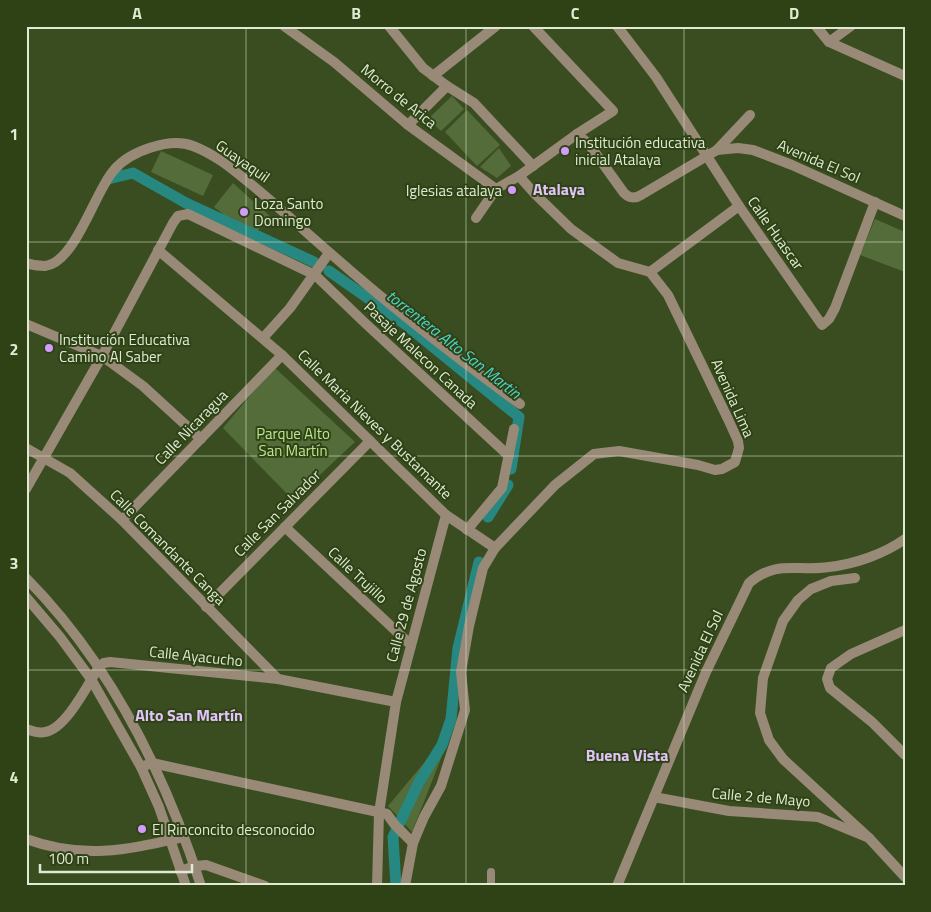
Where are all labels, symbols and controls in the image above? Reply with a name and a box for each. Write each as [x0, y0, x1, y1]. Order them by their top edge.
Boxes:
text: A [132, 1, 142, 25]
text: B [351, 1, 361, 25]
text: C [571, 1, 580, 25]
text: D [789, 1, 799, 25]
street label: Morro de Arica [356, 58, 442, 134]
text: 1 [10, 122, 18, 146]
place label: Institución educativa inicial Atalaya [575, 131, 706, 171]
street label: Avenida El Sol [774, 133, 864, 189]
street label: Guayaquil [211, 134, 275, 188]
marker: Institución educativa inicial Atalaya [559, 145, 571, 157]
district label: Atalaya [533, 177, 585, 201]
place label: Iglesias atalaya [406, 179, 502, 202]
marker: Iglesias atalaya [506, 184, 518, 196]
street label: Calle Huascar [742, 191, 810, 275]
place label: Loza Santo Domingo [254, 192, 324, 232]
marker: Loza Santo Domingo [238, 206, 250, 218]
water label: torrentera Alto San Martin [382, 284, 527, 405]
street label: Pasaje Malecon Canada [359, 296, 484, 414]
place label: Institución Educativa Camino Al Saber [59, 328, 190, 368]
text: 2 [10, 337, 18, 361]
marker: Institución Educativa Camino Al Saber [43, 342, 55, 354]
street label: Calle Maria Nieves y Bustamante [293, 344, 457, 504]
street label: Avenida Lima [705, 355, 761, 441]
street label: Calle Nicaragua [149, 384, 233, 470]
park label: Parque Alto San Martín [256, 422, 330, 462]
street label: Calle San Salvador [228, 464, 326, 562]
street label: Calle Comandante Canga [105, 484, 232, 611]
street label: Calle Trujillo [323, 541, 393, 609]
street label: Calle 29 de Agosto [380, 545, 432, 664]
text: 3 [10, 551, 18, 575]
street label: Avenida El Sol [671, 606, 729, 696]
street label: Calle Ayacucho [148, 640, 244, 672]
district label: Alto San Martín [135, 703, 243, 727]
district label: Buena Vista [586, 743, 668, 767]
text: 4 [10, 765, 19, 789]
street label: Calle 2 de Mayo [711, 781, 811, 813]
place label: El Rinconcito desconocido [152, 818, 315, 841]
marker: El Rinconcito desconocido [136, 823, 148, 835]
scale bar [40, 842, 192, 874]
text: 100 m [48, 847, 89, 870]

